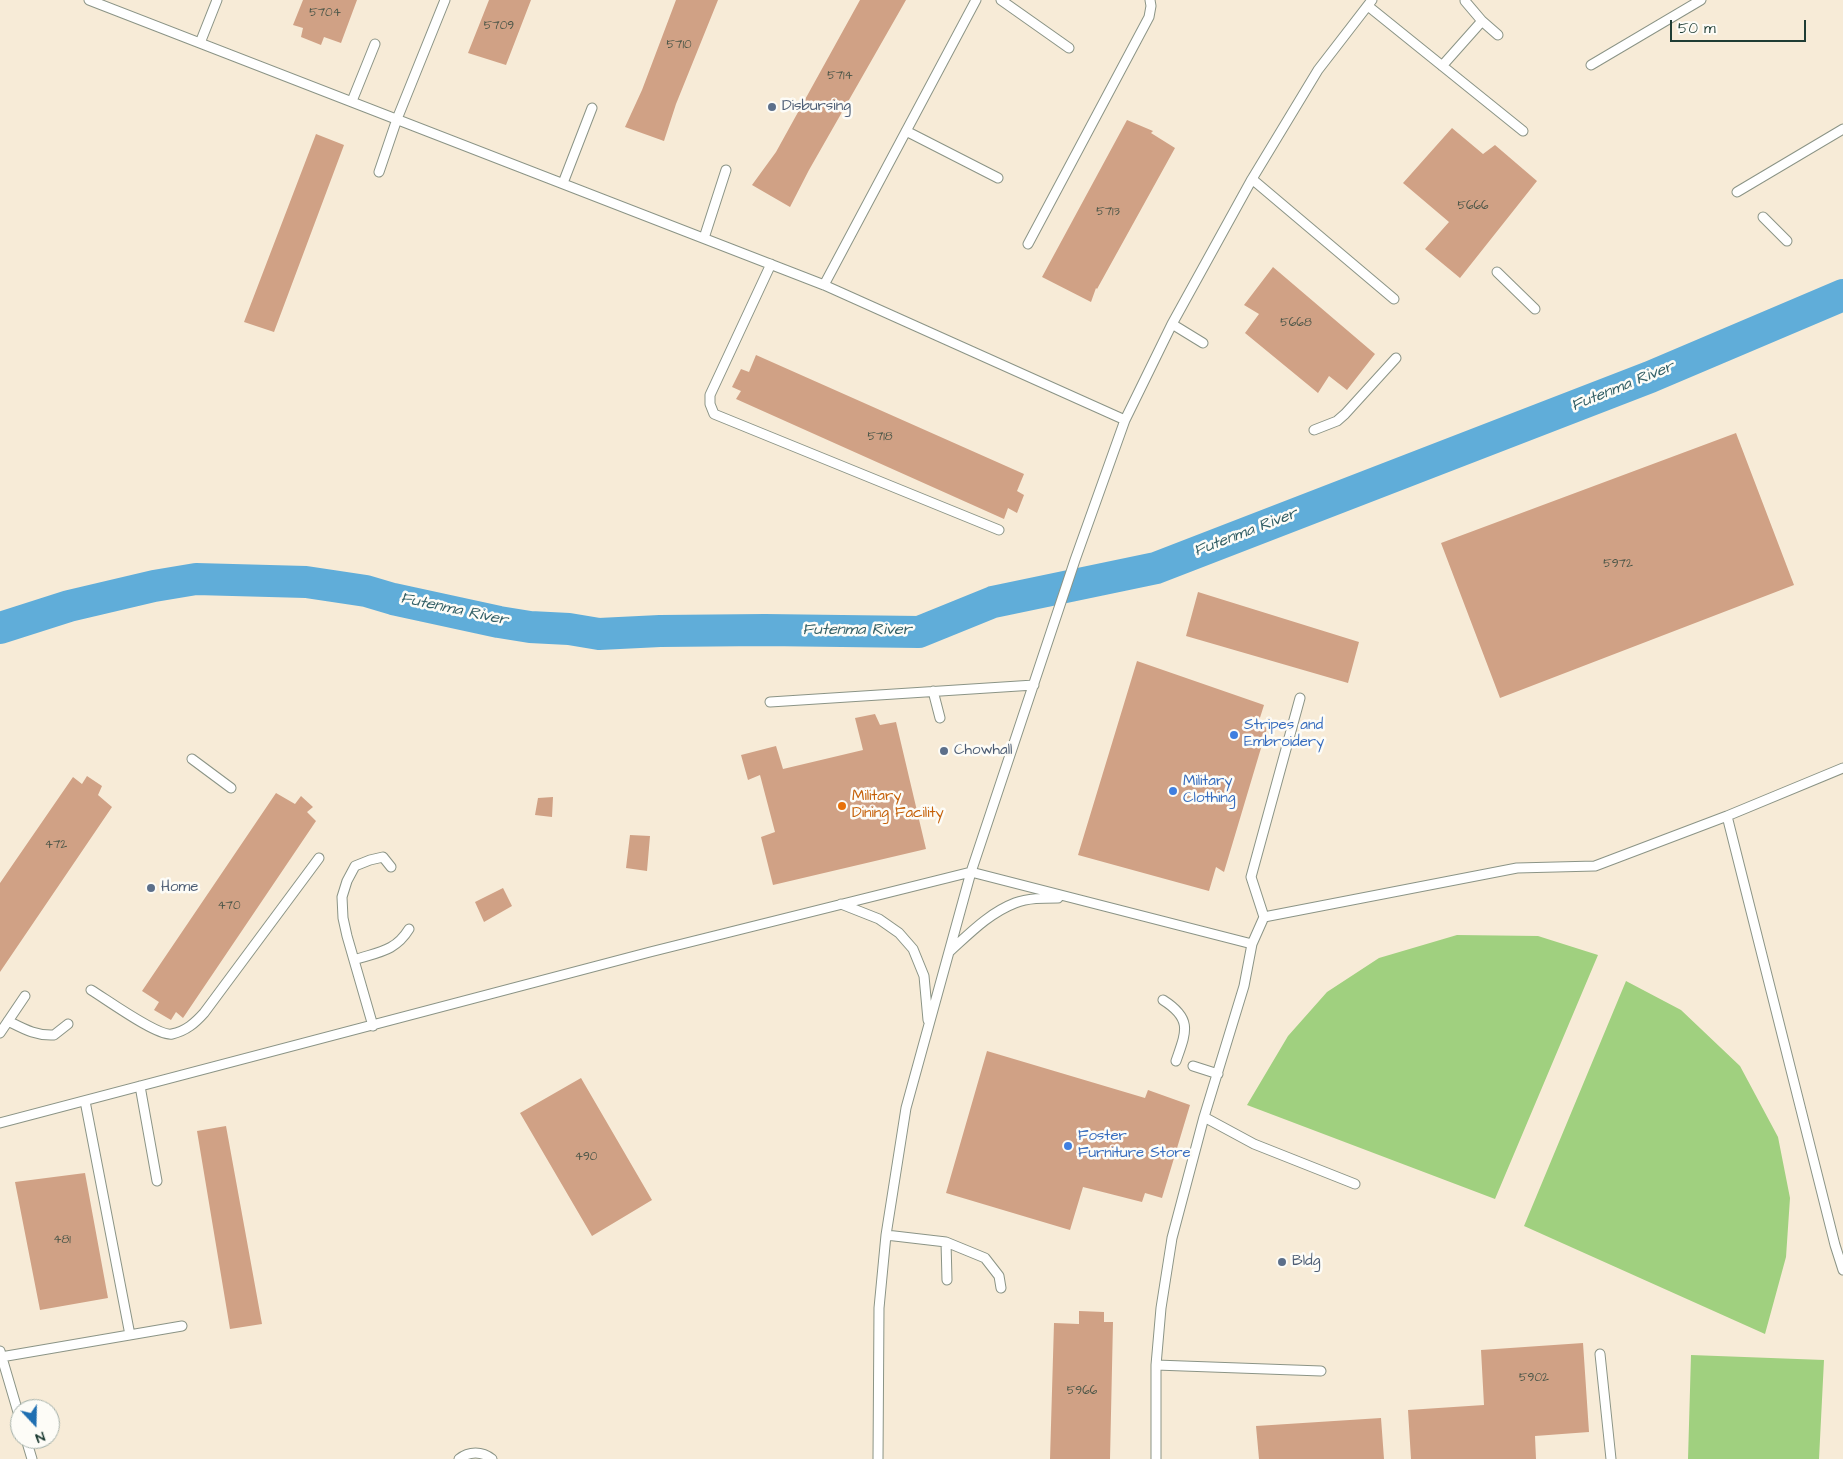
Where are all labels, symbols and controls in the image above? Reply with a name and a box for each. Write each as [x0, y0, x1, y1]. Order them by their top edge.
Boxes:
house number: 5704 [309, 6, 341, 20]
scale bar [1673, 10, 1809, 42]
text: 50 m [1678, 18, 1716, 39]
house number: 5709 [484, 19, 514, 33]
house number: 5710 [667, 38, 691, 52]
house number: 5714 [827, 69, 853, 83]
place label: Disbursing [782, 98, 851, 116]
marker: Disbursing [766, 101, 778, 113]
house number: 5666 [1457, 199, 1489, 213]
house number: 5713 [1096, 205, 1120, 219]
house number: 5668 [1280, 316, 1312, 330]
water label: Futenma River [1569, 358, 1677, 416]
house number: 5718 [867, 430, 893, 444]
water label: Futenma River [1192, 505, 1300, 561]
house number: 5972 [1603, 557, 1633, 571]
water label: Futenma River [399, 589, 509, 631]
water label: Futenma River [803, 621, 911, 641]
place label: Stripes and Embroidery [1244, 717, 1324, 752]
marker: Stripes and Embroidery [1228, 729, 1240, 741]
place label: Chowhall [954, 742, 1012, 760]
marker: Chowhall [938, 745, 950, 757]
place label: Military Clothing [1183, 773, 1235, 808]
marker: Military Clothing [1167, 785, 1179, 797]
place label: Military Dining Facility [852, 788, 944, 823]
marker: Military Dining Facility [836, 800, 848, 812]
house number: 472 [45, 838, 67, 852]
place label: Home [161, 879, 198, 897]
marker: Home [145, 882, 157, 894]
house number: 470 [217, 899, 241, 913]
place label: Foster Furniture Store [1078, 1128, 1191, 1163]
marker: Foster Furniture Store [1062, 1140, 1074, 1152]
house number: 490 [575, 1150, 597, 1164]
house number: 481 [53, 1233, 71, 1247]
place label: Bldg [1292, 1253, 1320, 1271]
marker: Bldg [1276, 1256, 1288, 1268]
house number: 5902 [1519, 1371, 1549, 1385]
house number: 5966 [1067, 1384, 1097, 1398]
north arrow [10, 1399, 60, 1449]
text: N [32, 1426, 48, 1448]

